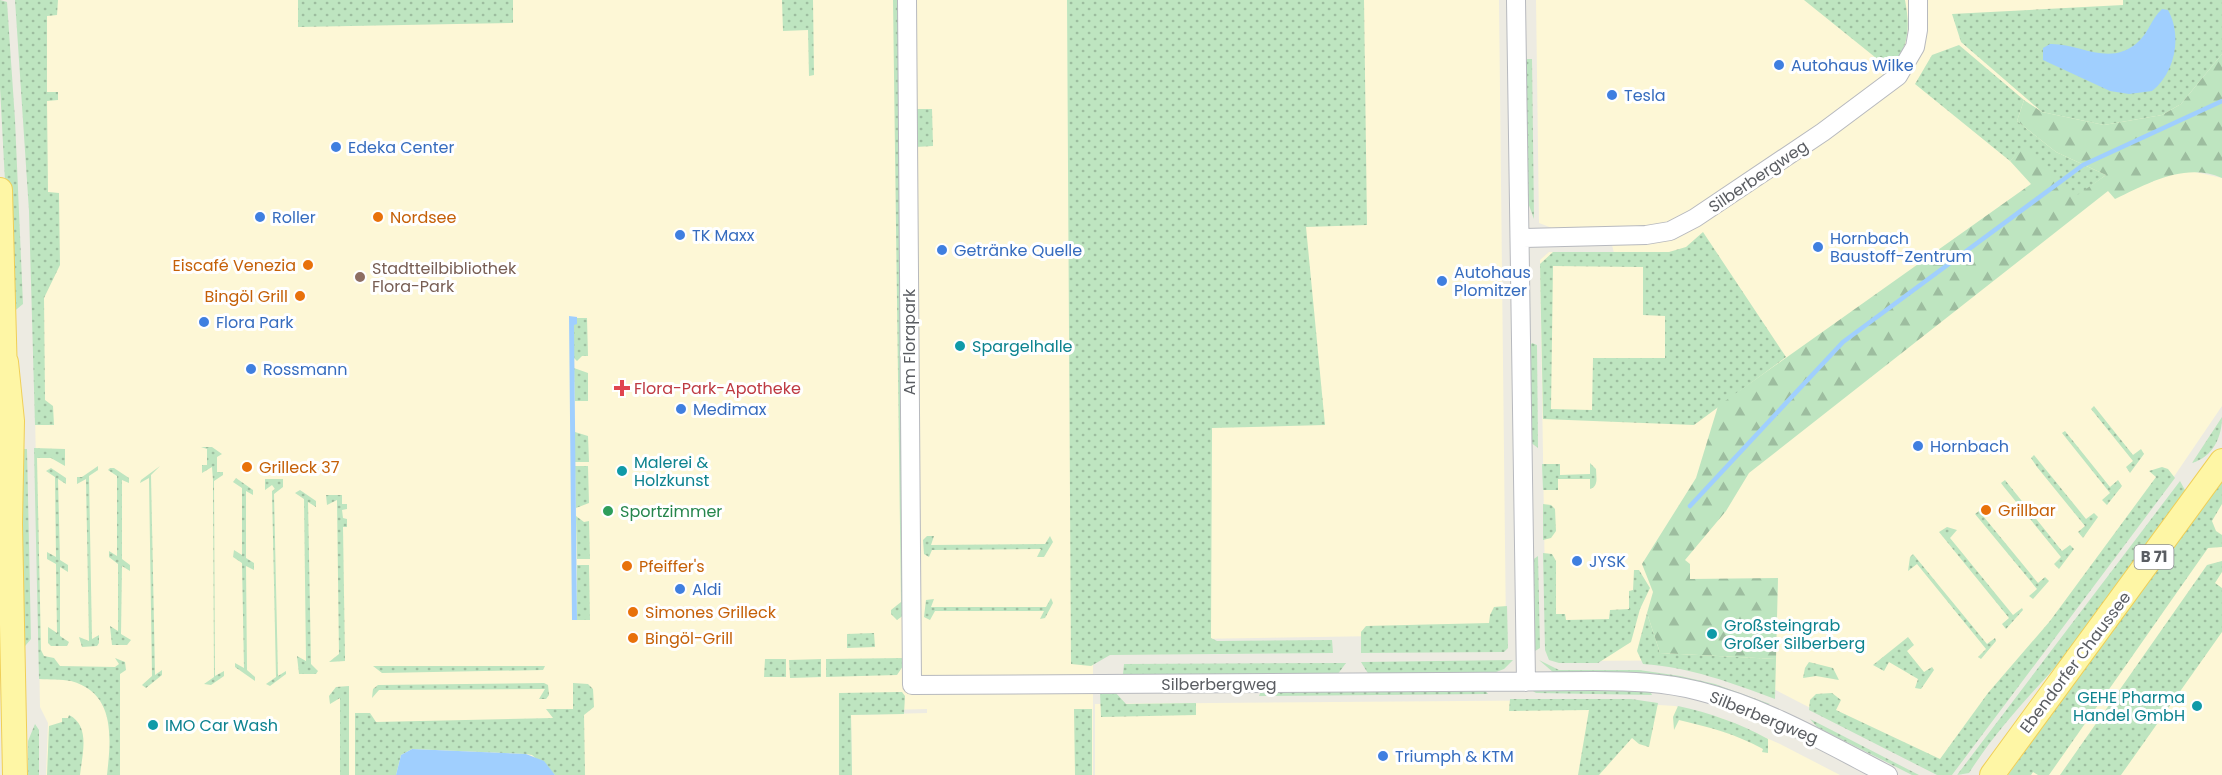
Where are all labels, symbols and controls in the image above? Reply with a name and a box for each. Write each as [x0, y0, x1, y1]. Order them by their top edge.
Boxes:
place label: Autohaus Wilke [1791, 54, 1914, 77]
marker: Autohaus Wilke [1772, 58, 1786, 72]
place label: Tesla [1624, 84, 1666, 107]
marker: Tesla [1605, 88, 1619, 102]
street label: Silberbergweg [1704, 135, 1813, 218]
place label: Edeka Center [348, 136, 455, 159]
marker: Edeka Center [329, 140, 343, 154]
place label: Roller [272, 206, 316, 229]
place label: Nordsee [390, 206, 457, 229]
marker: Roller [253, 210, 267, 224]
marker: Nordsee [371, 210, 385, 224]
place label: TK Maxx [692, 224, 755, 247]
place label: Hornbach Baustoff-Zentrum [1830, 227, 1972, 268]
marker: TK Maxx [673, 228, 687, 242]
place label: Getränke Quelle [954, 239, 1082, 262]
marker: Hornbach Baustoff-Zentrum [1811, 240, 1825, 254]
marker: Getränke Quelle [935, 243, 949, 257]
place label: Eiscafé Venezia [173, 254, 296, 277]
place label: Stadtteilbibliothek Flora-Park [372, 257, 517, 298]
marker: Eiscafé Venezia [301, 258, 315, 272]
place label: Autohaus Plomitzer [1454, 261, 1531, 302]
marker: Stadtteilbibliothek Flora-Park [353, 270, 367, 284]
marker: Autohaus Plomitzer [1435, 274, 1449, 288]
place label: Bingöl Grill [205, 285, 288, 308]
street label: Am Florapark [898, 288, 921, 395]
marker: Bingöl Grill [293, 289, 307, 303]
place label: Flora Park [216, 311, 294, 334]
marker: Flora Park [197, 315, 211, 329]
place label: Spargelhalle [972, 335, 1073, 358]
marker: Spargelhalle [953, 339, 967, 353]
place label: Rossmann [263, 358, 347, 381]
marker: Rossmann [244, 362, 258, 376]
place label: Flora-Park-Apotheke [634, 377, 801, 400]
marker: Flora-Park-Apotheke [615, 381, 629, 395]
place label: Medimax [693, 398, 767, 421]
marker: Medimax [674, 402, 688, 416]
place label: Hornbach [1930, 435, 2009, 458]
marker: Hornbach [1911, 439, 1925, 453]
place label: Malerei & Holzkunst [634, 451, 710, 492]
place label: Grilleck 37 [259, 456, 340, 479]
marker: Grilleck 37 [240, 460, 254, 474]
marker: Malerei & Holzkunst [615, 464, 629, 478]
place label: Grillbar [1998, 499, 2056, 522]
place label: Sportzimmer [620, 500, 722, 523]
marker: Grillbar [1979, 503, 1993, 517]
marker: Sportzimmer [601, 504, 615, 518]
road number: B 71 [2134, 545, 2174, 569]
place label: JYSK [1589, 550, 1626, 573]
marker: JYSK [1570, 554, 1584, 568]
place label: Pfeiffer's [639, 555, 705, 578]
marker: Pfeiffer's [620, 559, 634, 573]
place label: Aldi [692, 578, 721, 601]
marker: Aldi [673, 582, 687, 596]
street label: Ebendorfer Chaussee [2015, 587, 2136, 738]
place label: Simones Grilleck [645, 601, 777, 624]
marker: Simones Grilleck [626, 605, 640, 619]
place label: Großsteingrab Großer Silberberg [1724, 614, 1865, 655]
place label: Bingöl-Grill [645, 627, 733, 650]
marker: Großsteingrab Großer Silberberg [1705, 627, 1719, 641]
marker: Bingöl-Grill [626, 631, 640, 645]
street label: Silberbergweg [1161, 673, 1277, 696]
street label: Silberbergweg [1706, 685, 1822, 750]
place label: GEHE Pharma Handel GmbH [2073, 686, 2185, 727]
marker: GEHE Pharma Handel GmbH [2190, 699, 2204, 713]
place label: IMO Car Wash [165, 714, 278, 737]
marker: IMO Car Wash [146, 718, 160, 732]
place label: Triumph & KTM [1395, 745, 1514, 768]
marker: Triumph & KTM [1376, 749, 1390, 763]

